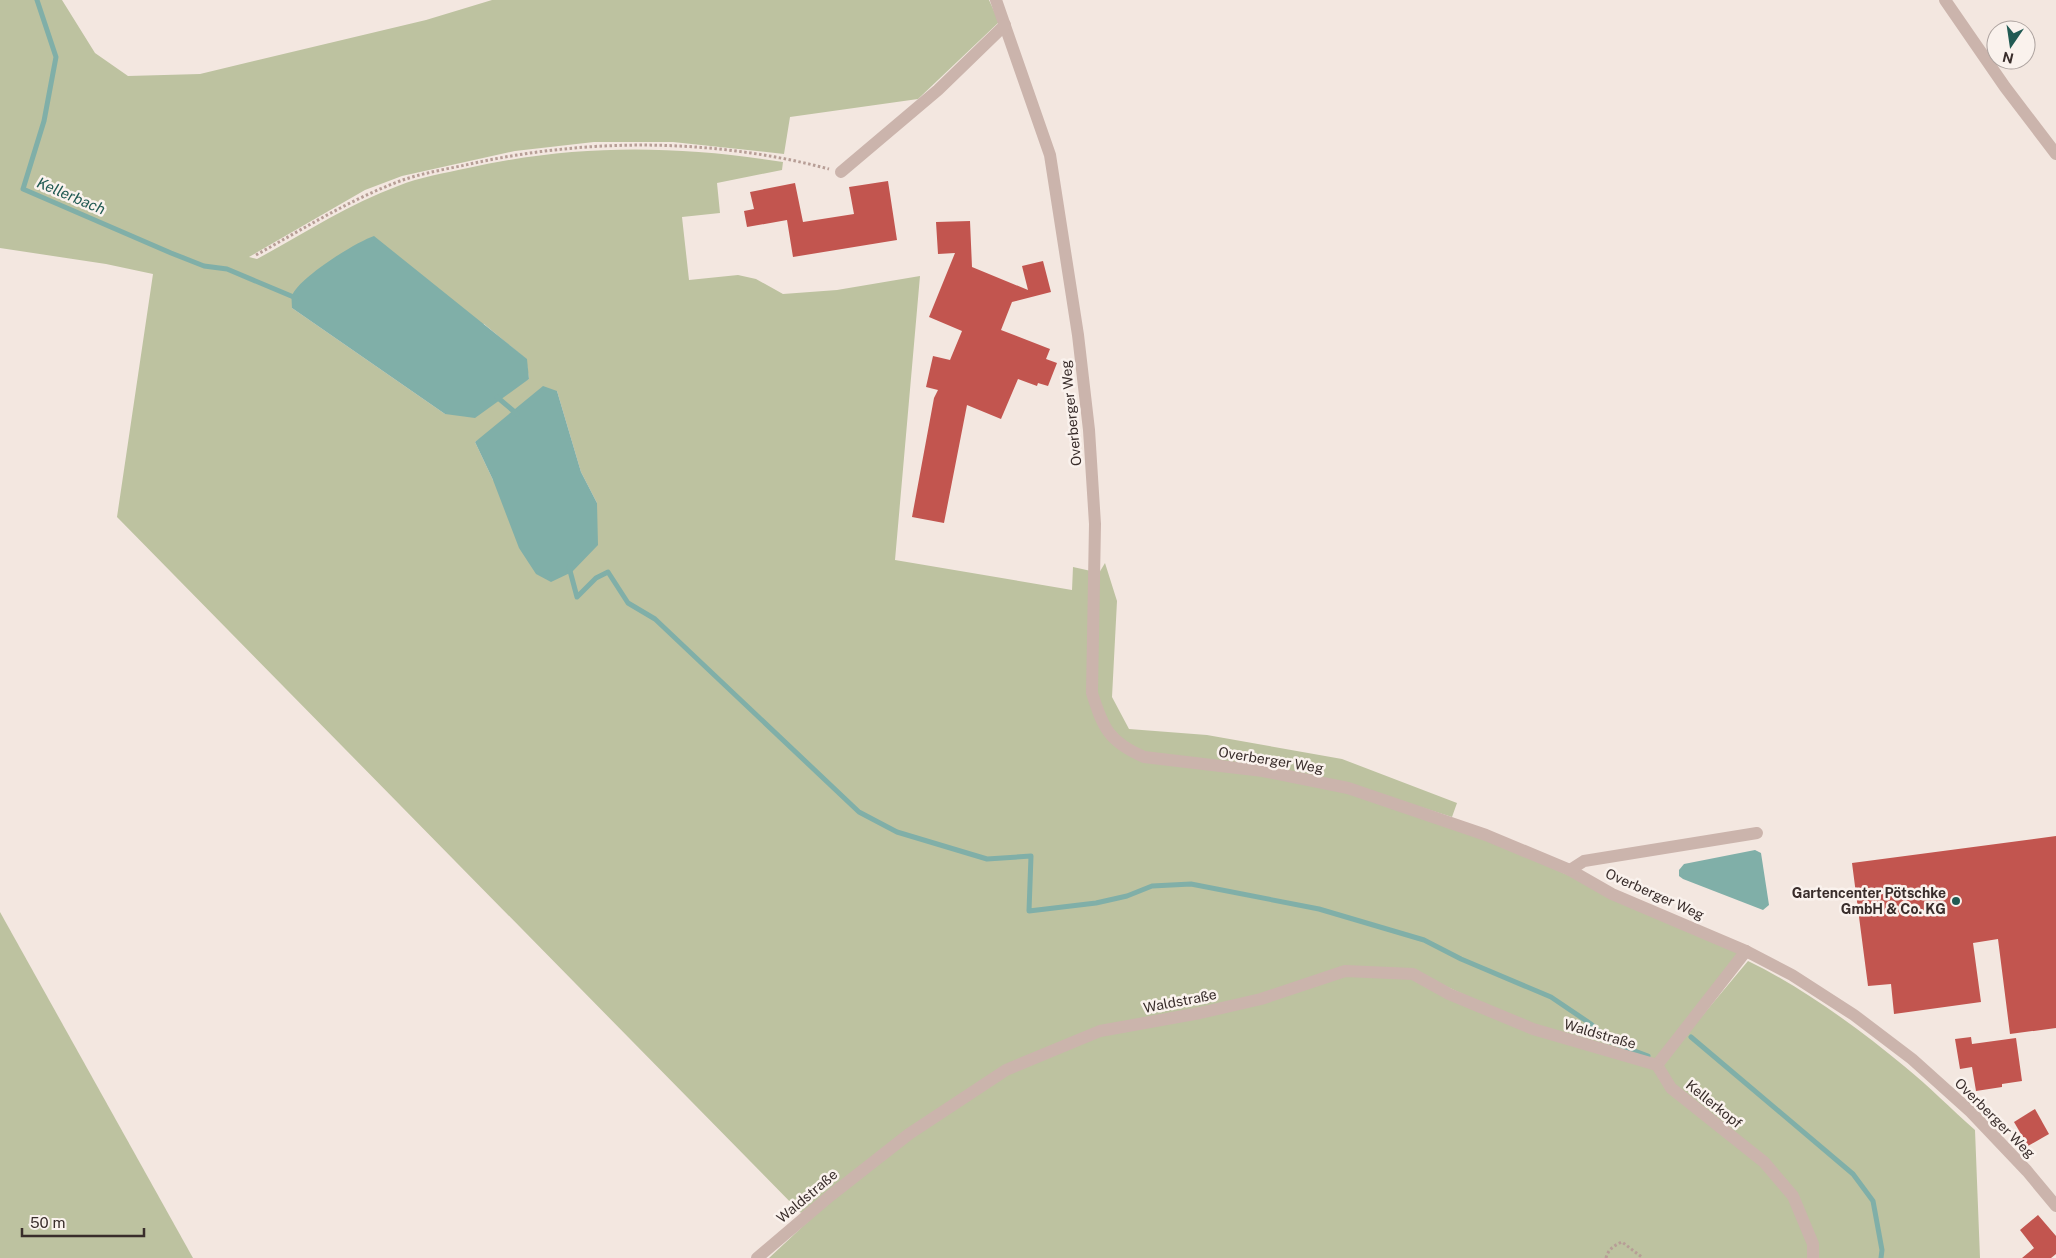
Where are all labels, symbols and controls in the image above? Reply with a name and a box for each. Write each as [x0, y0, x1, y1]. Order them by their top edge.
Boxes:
north arrow [1986, 20, 2036, 70]
text: N [2001, 49, 2015, 67]
water label: Kellerbach [34, 174, 108, 218]
street label: Overberger Weg [1057, 359, 1085, 467]
street label: Overberger Weg [1217, 744, 1325, 776]
street label: Overberger Weg [1603, 865, 1707, 923]
place label: Gartencenter Pötschke GmbH & Co. KG [1792, 885, 1946, 917]
marker: Gartencenter Pötschke GmbH & Co. KG [1950, 895, 1962, 907]
street label: Waldstraße [1142, 986, 1218, 1016]
street label: Waldstraße [1562, 1016, 1638, 1052]
street label: Overberger Weg [1952, 1075, 2038, 1161]
street label: Kellerkopf [1683, 1077, 1746, 1132]
street label: Waldstraße [773, 1166, 841, 1226]
scale bar [22, 1206, 145, 1238]
text: 50 m [30, 1214, 65, 1231]

